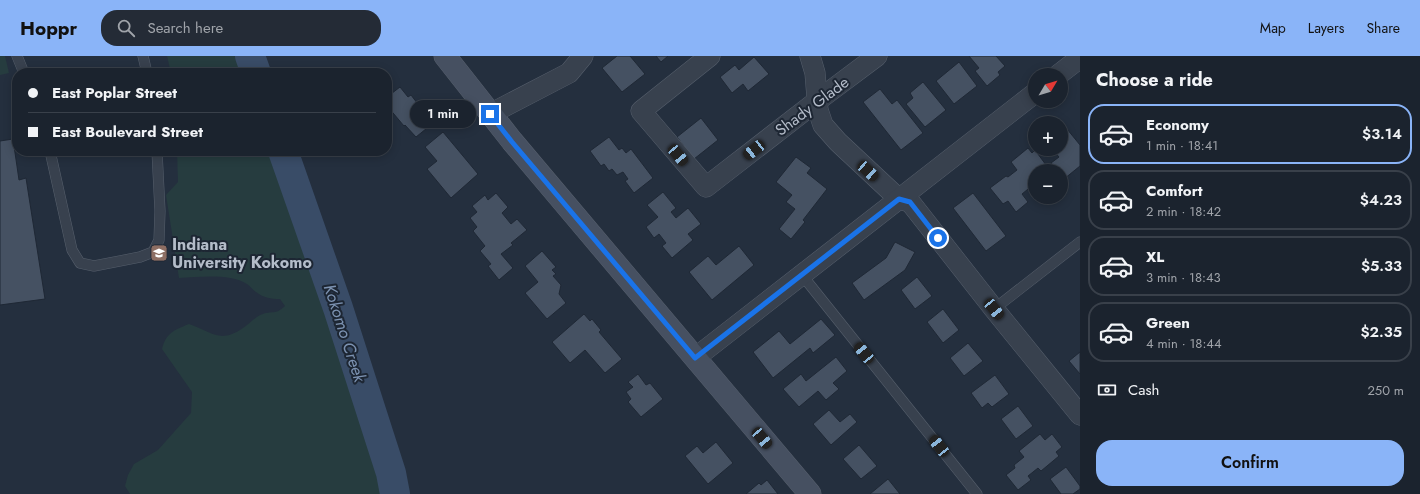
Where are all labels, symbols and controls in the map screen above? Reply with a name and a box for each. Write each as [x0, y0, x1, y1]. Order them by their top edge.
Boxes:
search box [101, 10, 381, 46]
text: Hoppr [20, 15, 77, 42]
icon: search [115, 17, 137, 39]
text: Search here [147, 17, 223, 39]
text: Map [1260, 18, 1286, 38]
text: Layers [1308, 18, 1344, 38]
text: Share [1366, 18, 1400, 38]
text: Choose a ride [1096, 67, 1213, 93]
north arrow [1028, 68, 1068, 108]
map controls [1028, 68, 1068, 204]
street label: Shady Glade [770, 71, 854, 141]
text: East Poplar Street [52, 82, 177, 104]
callout: 1 min [410, 100, 476, 128]
text: 1 min [427, 104, 459, 123]
route end [481, 105, 499, 123]
text: Economy [1146, 114, 1209, 136]
button: + [1028, 116, 1068, 156]
icon: car [1098, 116, 1134, 152]
text: East Boulevard Street [52, 121, 203, 143]
text: $3.14 [1362, 123, 1402, 145]
text: 1 min · 18:41 [1146, 136, 1218, 155]
car [741, 138, 767, 162]
car [666, 142, 690, 168]
car [855, 159, 881, 183]
button: − [1028, 164, 1068, 204]
text: Comfort [1146, 180, 1203, 202]
icon: car [1098, 182, 1134, 218]
text: $4.23 [1360, 189, 1402, 211]
text: 2 min · 18:42 [1146, 202, 1221, 221]
route start [929, 229, 947, 247]
place label: Indiana University Kokomo [172, 233, 312, 274]
school or university icon: Indiana University Kokomo [149, 243, 169, 263]
text: XL [1146, 246, 1164, 268]
icon: car [1098, 248, 1134, 284]
text: $5.33 [1361, 255, 1402, 277]
text: 3 min · 18:43 [1146, 268, 1221, 287]
water label: Kokomo Creek [318, 281, 372, 386]
car [982, 296, 1006, 322]
text: Green [1146, 312, 1190, 334]
icon: car [1098, 314, 1134, 350]
text: $2.35 [1360, 321, 1402, 343]
text: 4 min · 18:44 [1146, 334, 1222, 353]
car [852, 340, 876, 366]
icon: cash [1096, 379, 1118, 401]
text: Cash [1128, 379, 1159, 401]
text: 250 m [1367, 381, 1404, 400]
car [750, 425, 774, 451]
car [927, 433, 951, 459]
button: Confirm [1096, 440, 1404, 486]

